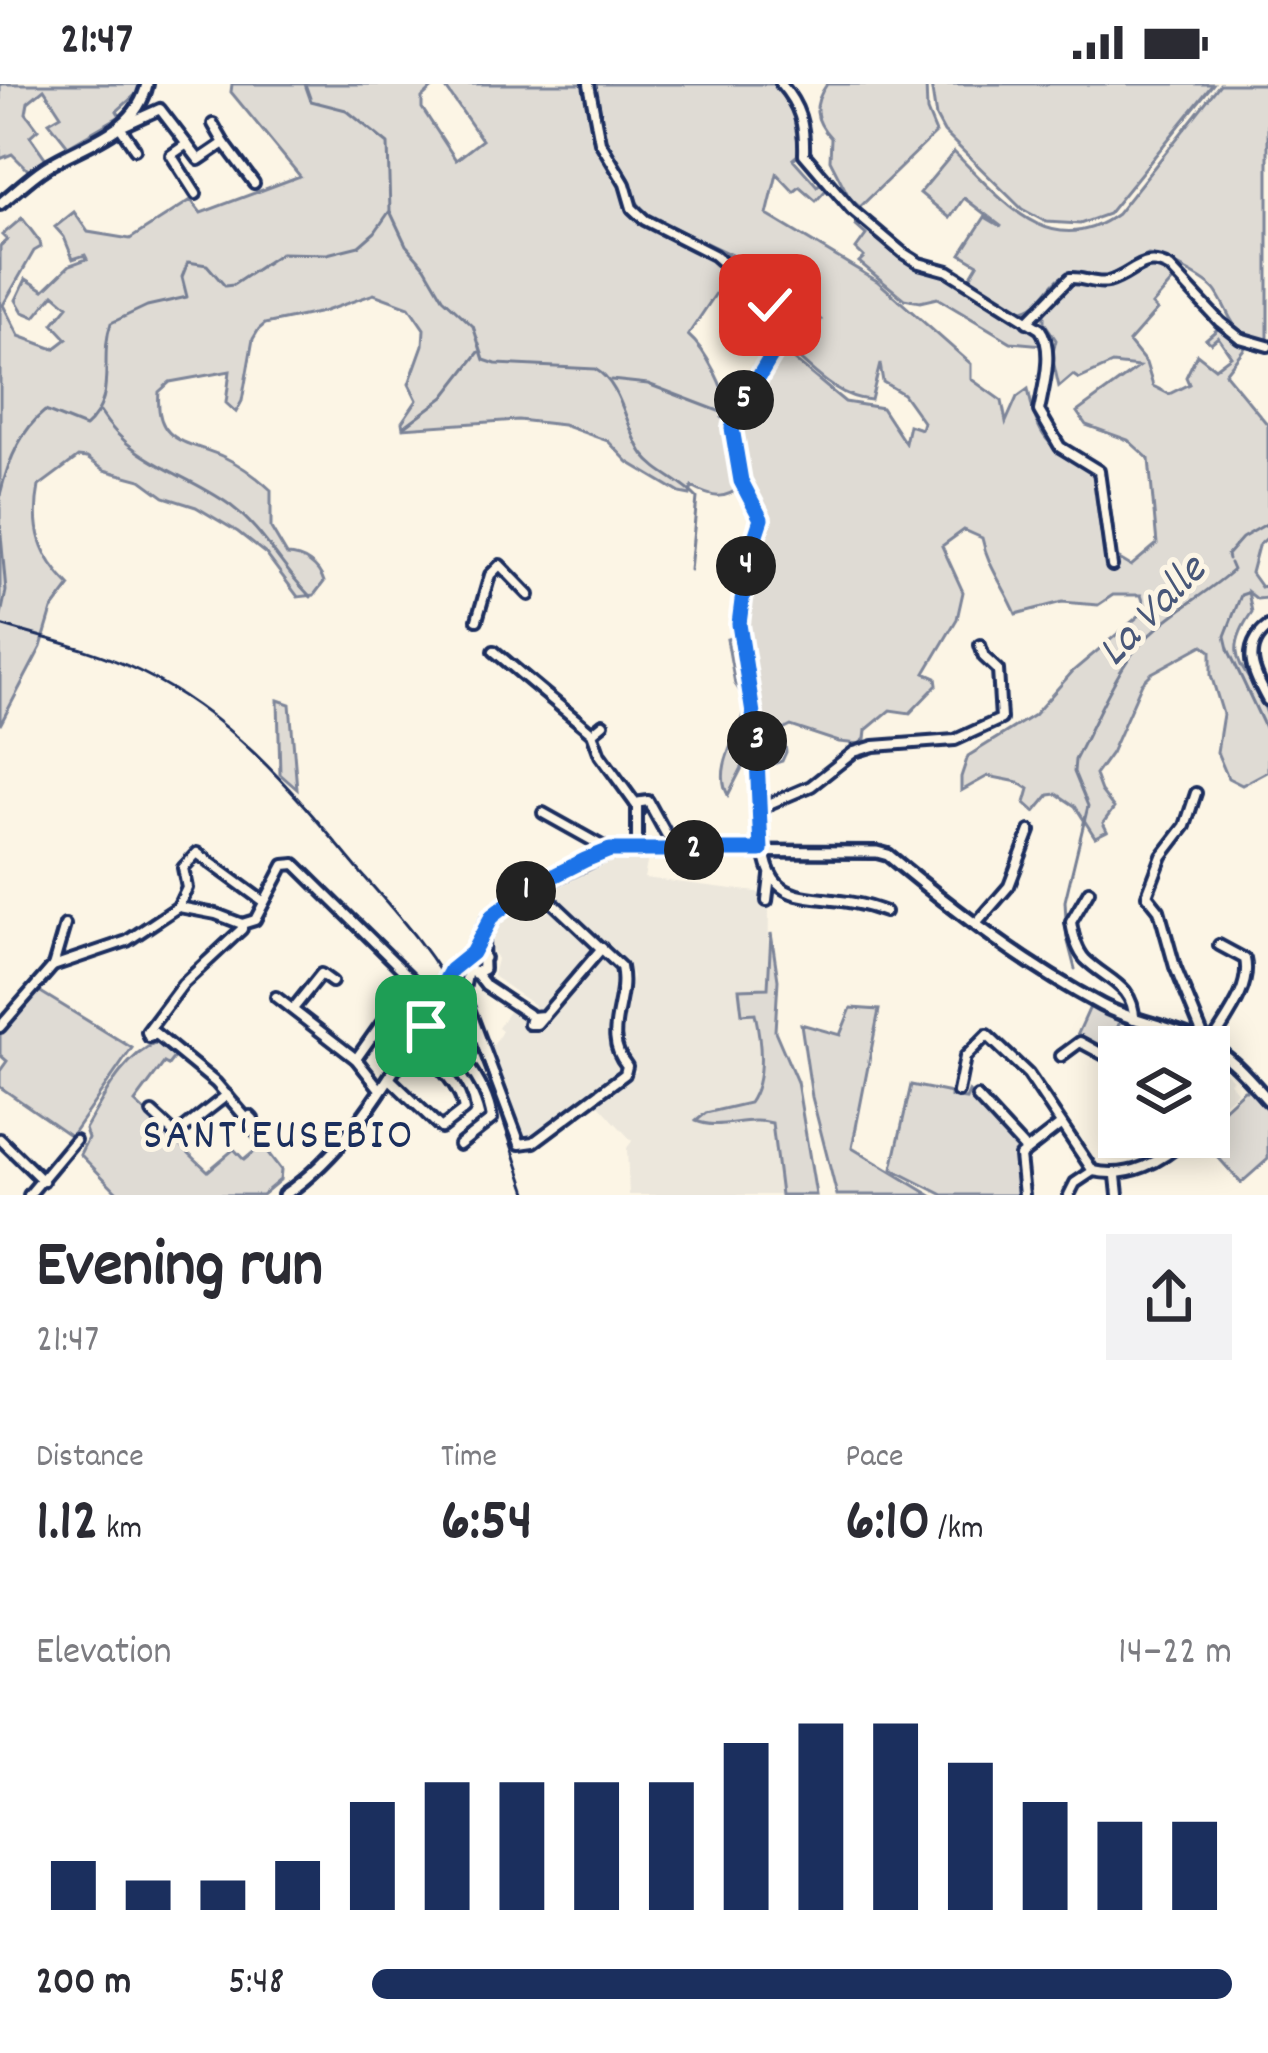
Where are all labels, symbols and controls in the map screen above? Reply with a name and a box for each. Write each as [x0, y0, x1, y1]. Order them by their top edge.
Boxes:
text: 21:47 [60, 10, 133, 74]
pin [719, 254, 821, 356]
icon: check [737, 272, 803, 338]
pin: 5 [714, 370, 774, 430]
text: 5 [736, 376, 752, 423]
pin: 4 [716, 536, 776, 596]
water label: La Valle [1085, 541, 1225, 683]
text: 4 [739, 542, 753, 589]
pin: 3 [727, 711, 787, 771]
text: 3 [750, 717, 764, 764]
pin: 2 [664, 820, 724, 880]
text: 2 [687, 826, 701, 873]
pin: 1 [496, 861, 556, 921]
text: 1 [522, 867, 530, 914]
pin [375, 975, 477, 1077]
icon: arrive [393, 993, 459, 1059]
map controls [1098, 1026, 1230, 1158]
button: layers [1098, 1026, 1230, 1158]
district label: SANT'EUSEBIO [142, 1106, 416, 1170]
text: Evening run [36, 1223, 323, 1317]
button: share [1106, 1234, 1232, 1360]
text: 21:47 [36, 1315, 99, 1370]
text: Distance [36, 1435, 144, 1482]
text: Time [441, 1435, 497, 1482]
text: Pace [845, 1435, 904, 1482]
text: 1.12 [36, 1482, 98, 1568]
text: 6:54 [441, 1482, 533, 1568]
text: 6:10 [845, 1482, 931, 1568]
text: km [98, 1507, 142, 1554]
text: /km [931, 1507, 984, 1554]
text: Elevation [36, 1627, 172, 1682]
text: 14–22 m [1118, 1627, 1232, 1682]
text: 200 m [36, 1957, 131, 2012]
text: 5:48 [228, 1957, 284, 2012]

